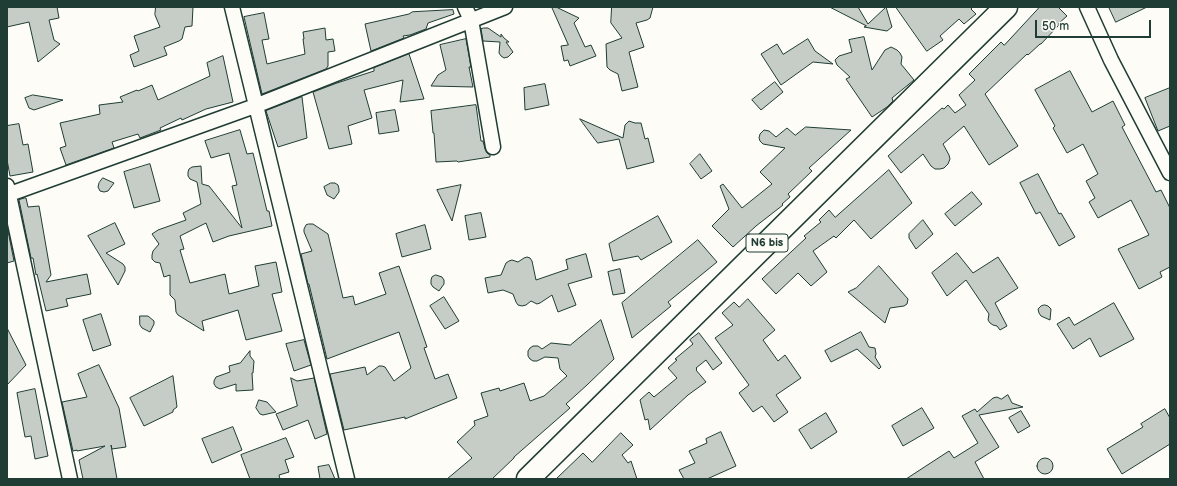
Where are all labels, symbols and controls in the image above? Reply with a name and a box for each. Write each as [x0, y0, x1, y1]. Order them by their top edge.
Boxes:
scale bar [1037, 12, 1153, 38]
text: 50 m [1042, 19, 1069, 34]
road number: N6 bis [746, 234, 788, 252]

